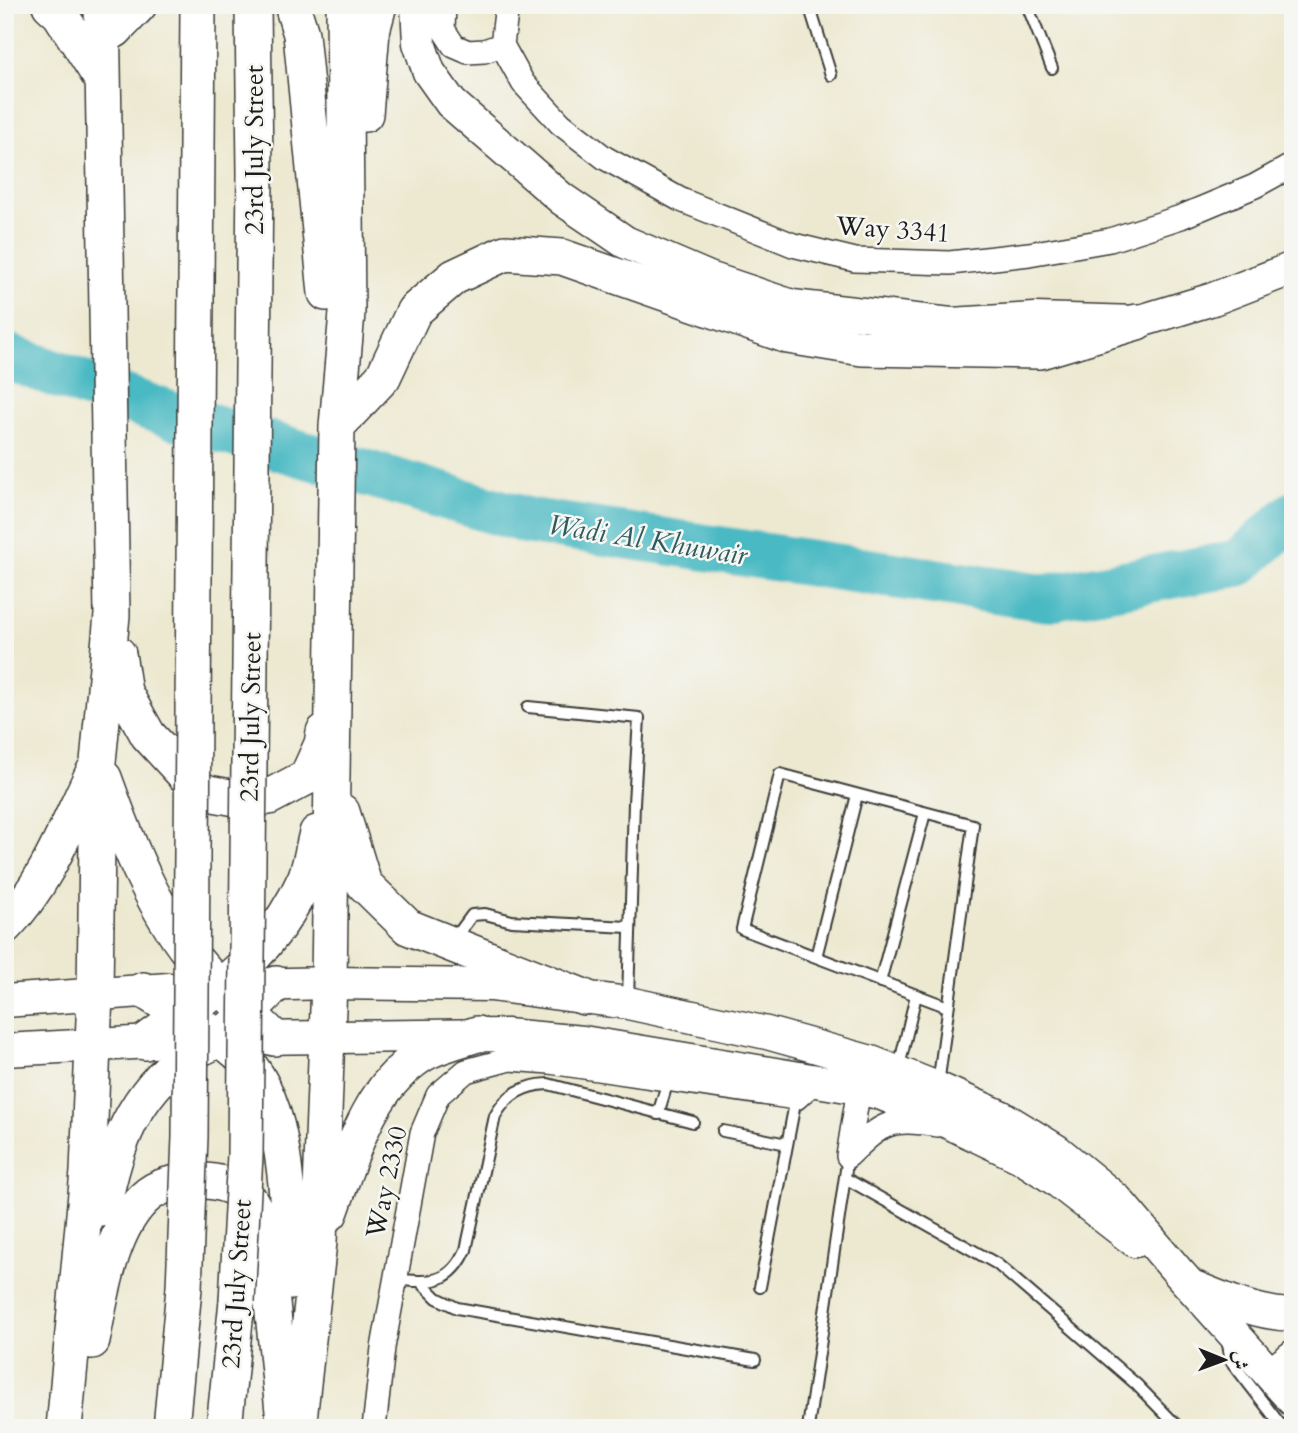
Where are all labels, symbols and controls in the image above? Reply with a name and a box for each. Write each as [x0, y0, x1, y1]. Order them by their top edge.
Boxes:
street label: 23rd July Street [237, 65, 272, 235]
street label: Way 3341 [834, 208, 951, 251]
water label: Wadi Al Khuwair [546, 506, 751, 575]
street label: 23rd July Street [232, 632, 269, 802]
street label: Way 2330 [357, 1123, 415, 1242]
street label: 23rd July Street [213, 1198, 260, 1370]
north arrow [1190, 1324, 1260, 1394]
text: ش [1227, 1351, 1253, 1370]

